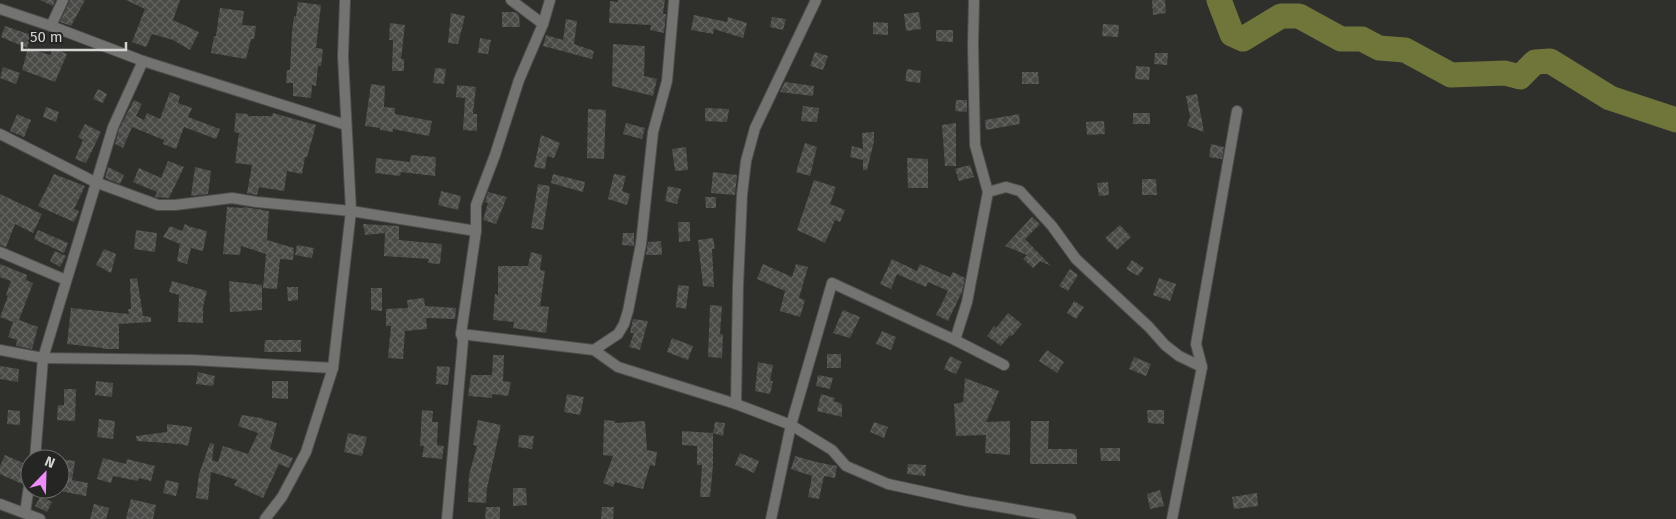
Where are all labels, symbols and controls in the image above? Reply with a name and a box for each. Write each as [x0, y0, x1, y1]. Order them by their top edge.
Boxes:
scale bar [22, 20, 126, 52]
text: 50 m [30, 28, 63, 46]
north arrow [20, 449, 70, 499]
text: N [42, 453, 57, 472]

